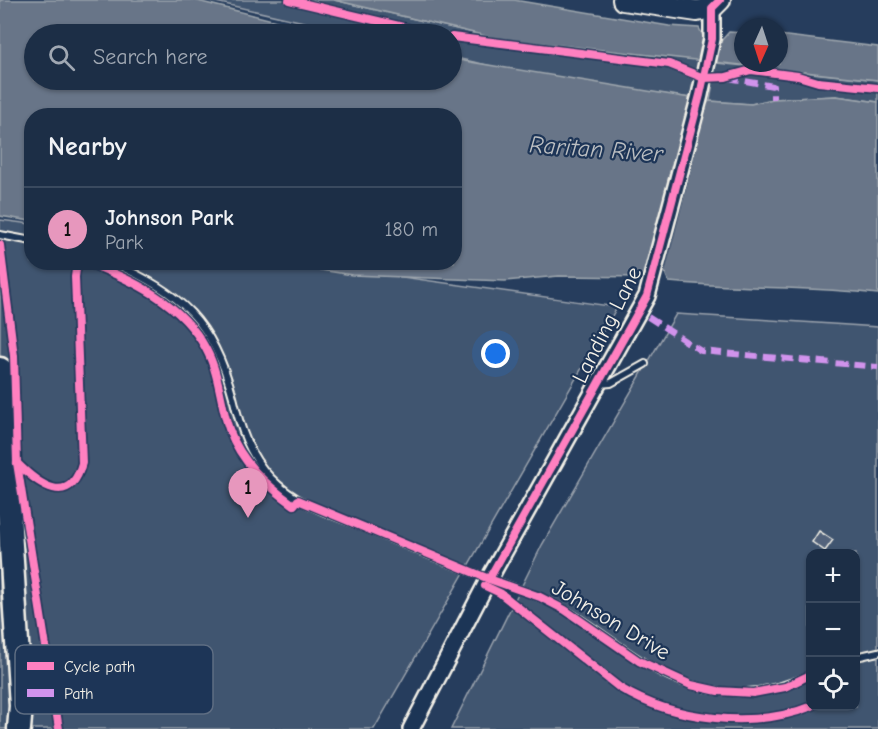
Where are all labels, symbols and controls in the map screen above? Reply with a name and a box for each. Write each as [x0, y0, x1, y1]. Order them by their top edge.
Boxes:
north arrow [734, 18, 788, 72]
search box [24, 24, 462, 90]
icon: search [45, 41, 78, 74]
text: Search here [93, 44, 208, 70]
water label: Raritan River [528, 130, 665, 168]
text: Nearby [48, 132, 127, 162]
text: Johnson Park [105, 205, 234, 231]
text: 1 [64, 218, 71, 241]
text: 180 m [384, 218, 438, 241]
text: Park [105, 231, 143, 254]
street label: Landing Lane [567, 262, 647, 388]
your location [481, 339, 510, 368]
pin: 1 [228, 468, 268, 518]
map controls [806, 549, 860, 711]
button: + [806, 549, 860, 603]
street label: Johnson Drive [547, 575, 675, 665]
button: − [806, 603, 860, 657]
legend [15, 645, 213, 714]
button: locate [806, 657, 860, 711]
text: Cycle path [64, 658, 135, 676]
text: Path [64, 685, 94, 703]

